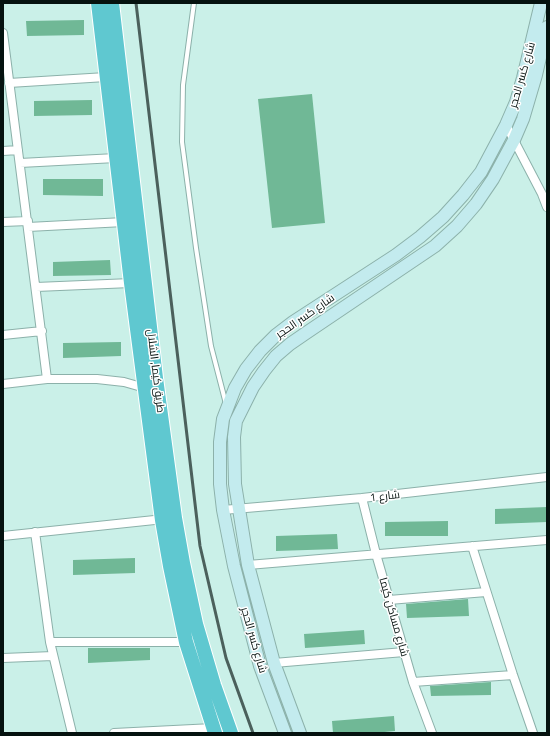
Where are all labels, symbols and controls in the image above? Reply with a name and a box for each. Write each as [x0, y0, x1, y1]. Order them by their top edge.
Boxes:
street label: شارع كسر الحجر [506, 40, 538, 110]
street label: شارع كسر الحجر [273, 291, 337, 341]
street label: طريق كيما, الشلال [144, 329, 168, 413]
street label: شارع 1 [369, 488, 401, 504]
street label: شارع مساكن كيما [376, 576, 412, 658]
street label: شارع كسر الحجر [238, 605, 270, 675]

